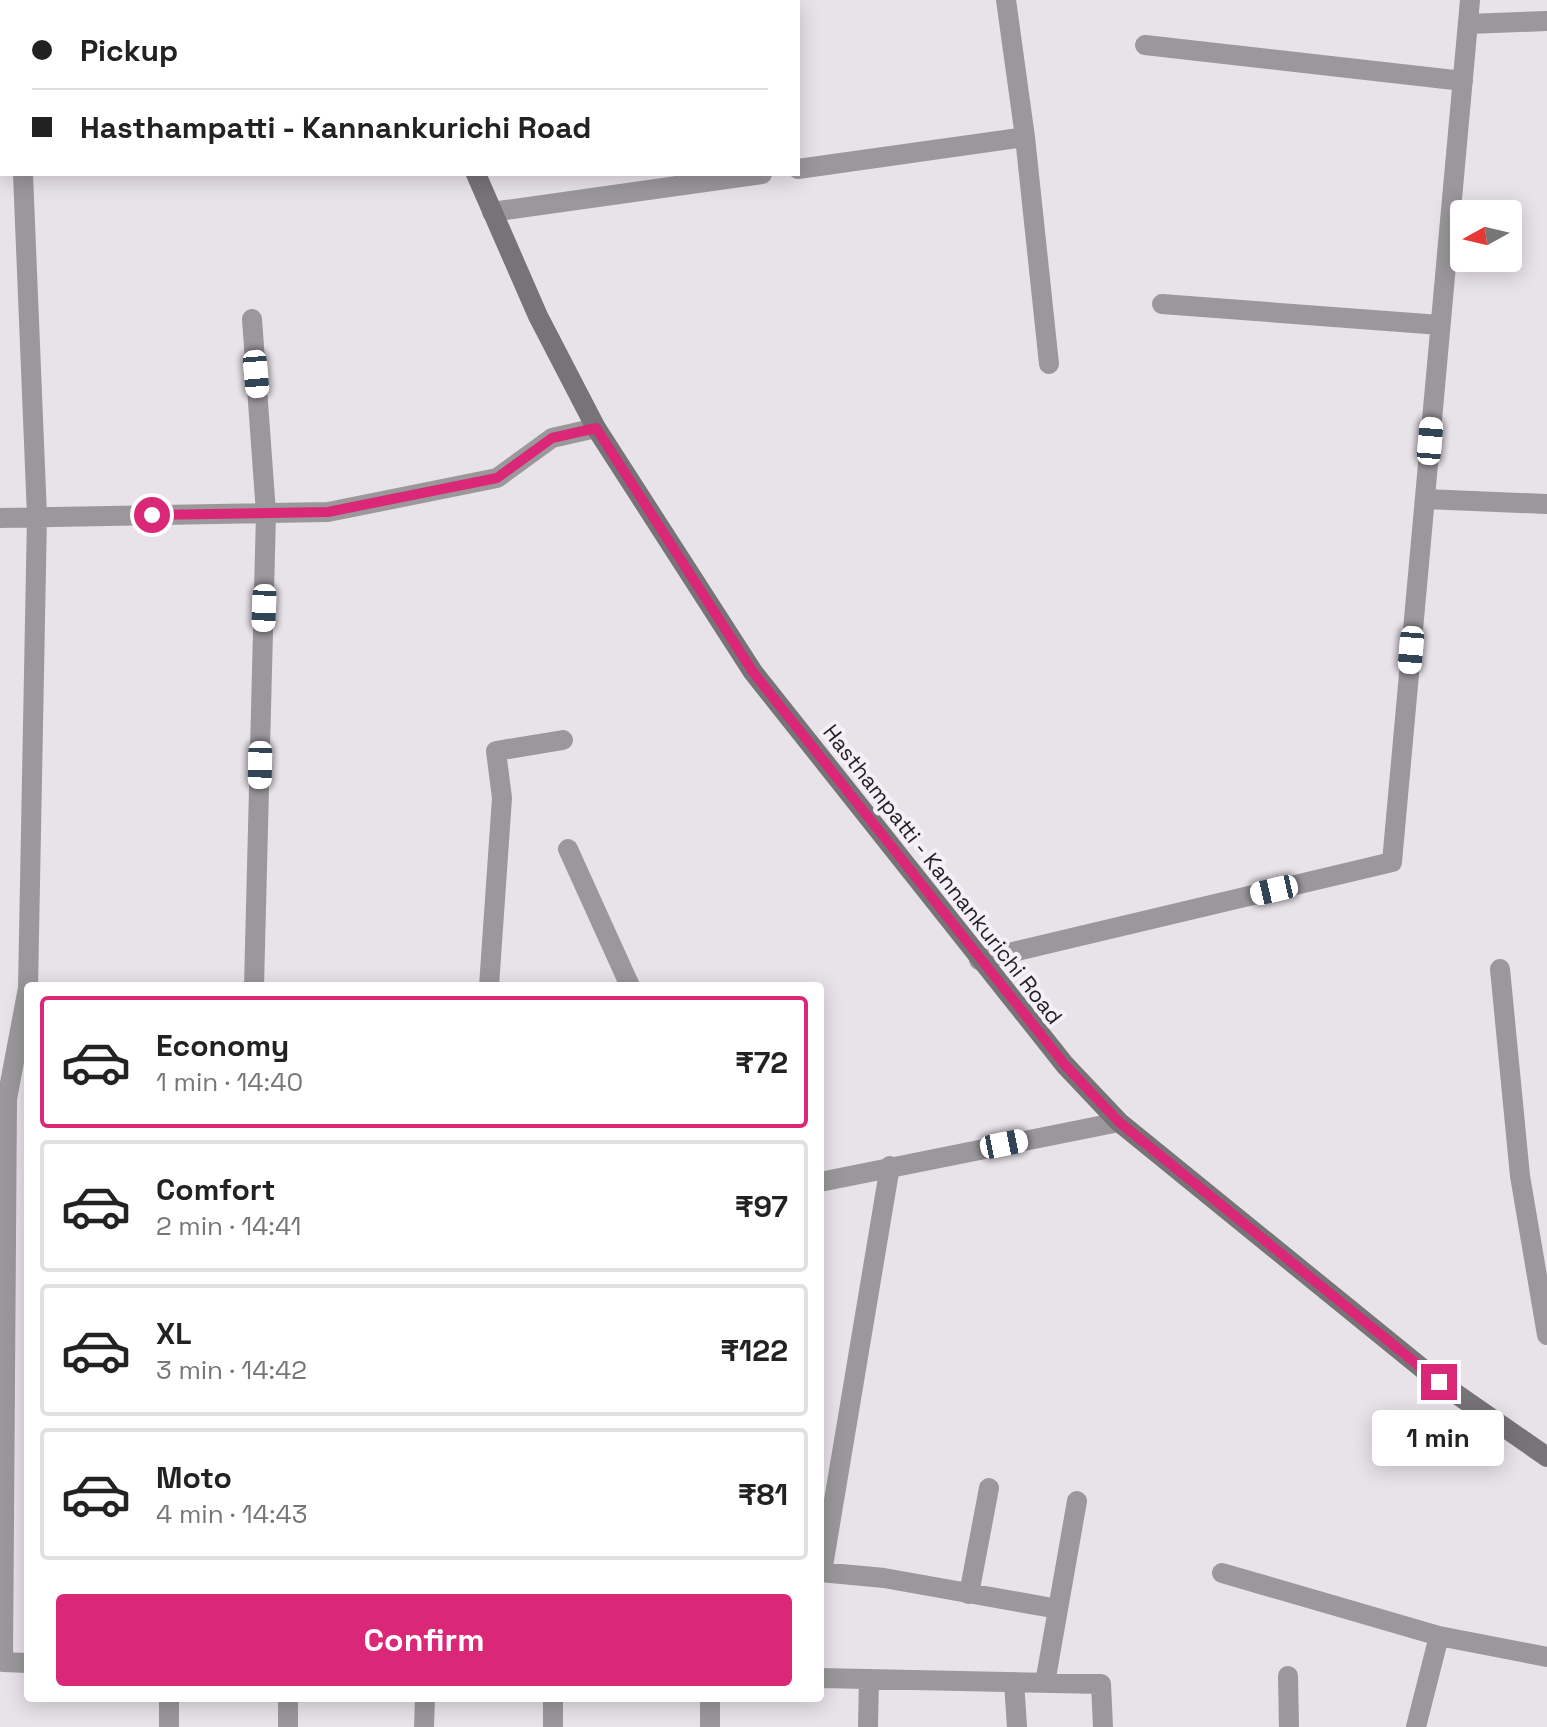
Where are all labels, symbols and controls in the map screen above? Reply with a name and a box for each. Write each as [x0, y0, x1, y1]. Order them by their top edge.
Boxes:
text: Pickup [80, 31, 178, 70]
text: Hasthampatti - Kannankurichi Road [80, 108, 591, 147]
north arrow [1450, 200, 1522, 272]
map controls [1450, 200, 1522, 272]
car [242, 349, 270, 399]
car [1416, 416, 1444, 466]
route start [134, 497, 170, 533]
car [251, 584, 277, 632]
car [1397, 625, 1425, 675]
street label: Hasthampatti - Kannankurichi Road [817, 718, 1069, 1030]
car [248, 741, 272, 789]
car [1248, 873, 1300, 907]
icon: car [60, 1026, 132, 1098]
text: Economy [156, 1026, 289, 1065]
text: ₹72 [735, 1043, 788, 1082]
text: 1 min · 14:40 [156, 1065, 303, 1099]
car [978, 1128, 1030, 1160]
icon: car [60, 1170, 132, 1242]
text: Comfort [156, 1170, 275, 1209]
text: ₹97 [735, 1187, 788, 1226]
text: 2 min · 14:41 [156, 1209, 301, 1243]
icon: car [60, 1314, 132, 1386]
text: XL [156, 1314, 192, 1353]
text: ₹122 [720, 1331, 788, 1370]
text: 3 min · 14:42 [156, 1353, 307, 1387]
route end [1421, 1364, 1457, 1400]
callout: 1 min [1373, 1410, 1505, 1466]
text: 1 min [1406, 1421, 1470, 1455]
icon: car [60, 1458, 132, 1530]
text: Moto [156, 1458, 232, 1497]
text: ₹81 [738, 1475, 788, 1514]
text: 4 min · 14:43 [156, 1497, 307, 1531]
button: Confirm [56, 1594, 792, 1686]

